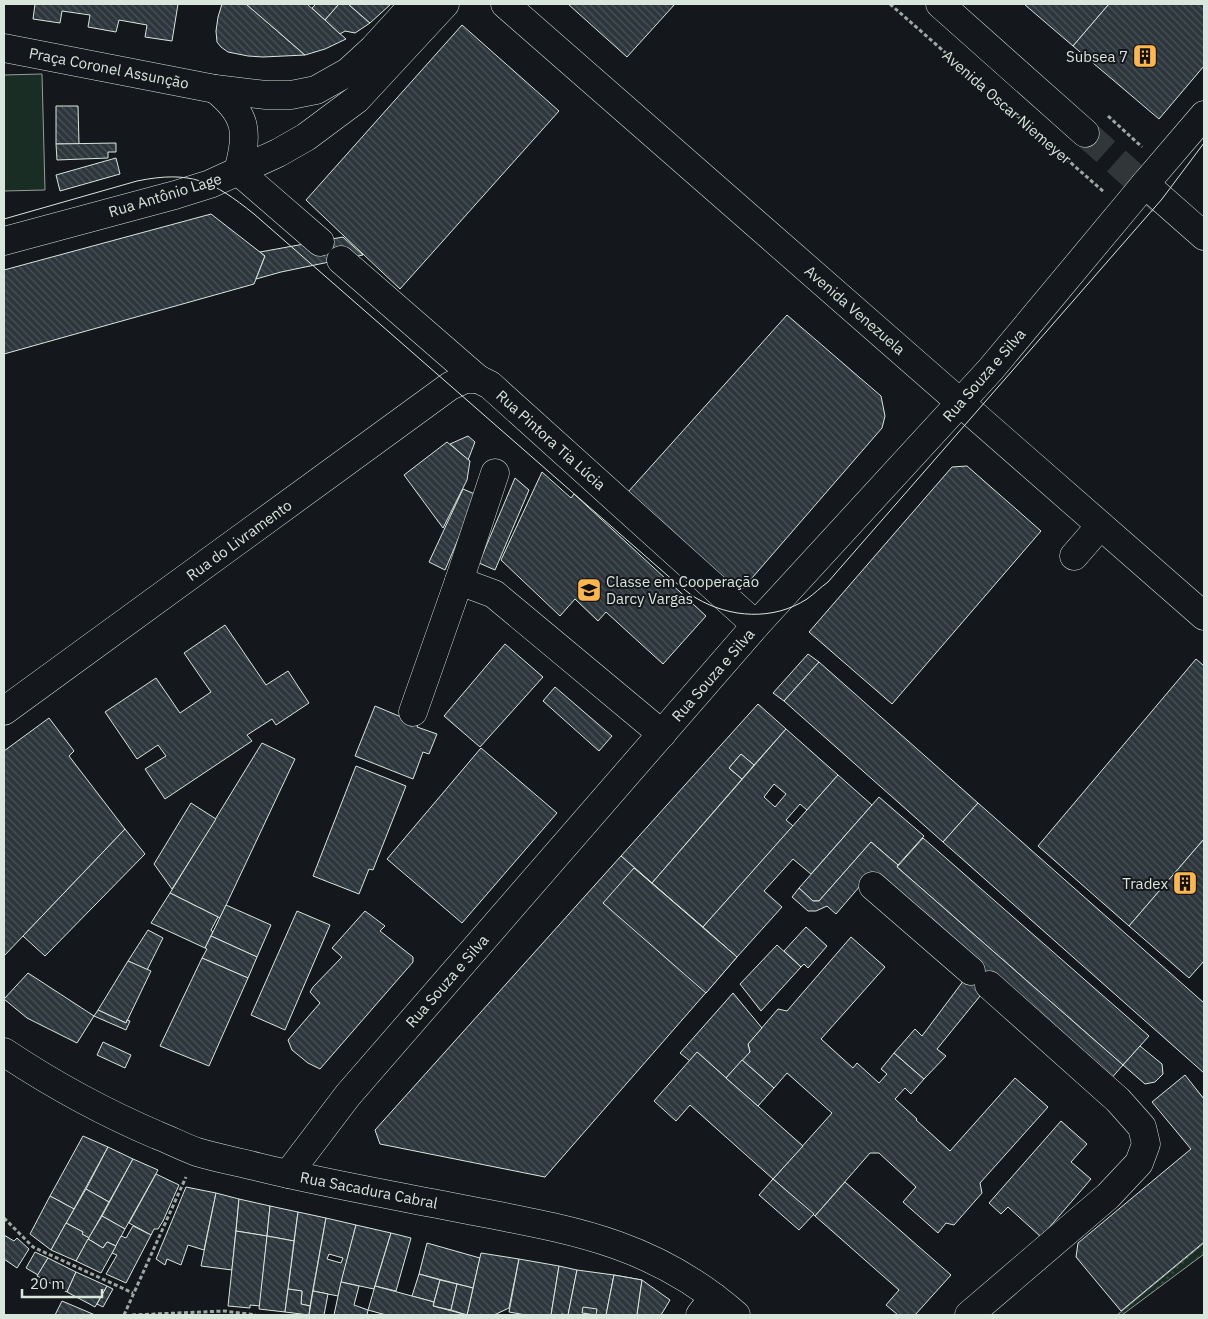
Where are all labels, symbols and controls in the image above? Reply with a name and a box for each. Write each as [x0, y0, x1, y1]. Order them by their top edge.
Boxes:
street label: Praça Coronel Assunção [27, 43, 191, 93]
building icon: Subsea 7 [1132, 43, 1158, 69]
street label: Avenida Oscar Niemeyer [939, 46, 1076, 169]
place label: Subsea 7 [1066, 47, 1128, 66]
street label: Rua Antônio Lage [106, 169, 224, 221]
street label: Avenida Venezuela [801, 261, 909, 359]
street label: Rua Souza e Silva [938, 325, 1030, 425]
street label: Rua Pintora Tia Lúcia [492, 386, 610, 494]
street label: Rua do Livramento [182, 495, 296, 585]
place label: Classe em Cooperação Darcy Vargas [606, 572, 759, 608]
school or university icon: Classe em Cooperação Darcy Vargas [576, 577, 602, 603]
street label: Rua Souza e Silva [667, 625, 759, 725]
building icon: Tradex [1172, 870, 1198, 896]
place label: Tradex [1122, 874, 1168, 893]
street label: Rua Souza e Silva [401, 931, 493, 1031]
street label: Rua Sacadura Cabral [299, 1167, 439, 1213]
scale bar [22, 1266, 102, 1298]
text: 20 m [30, 1274, 65, 1293]

